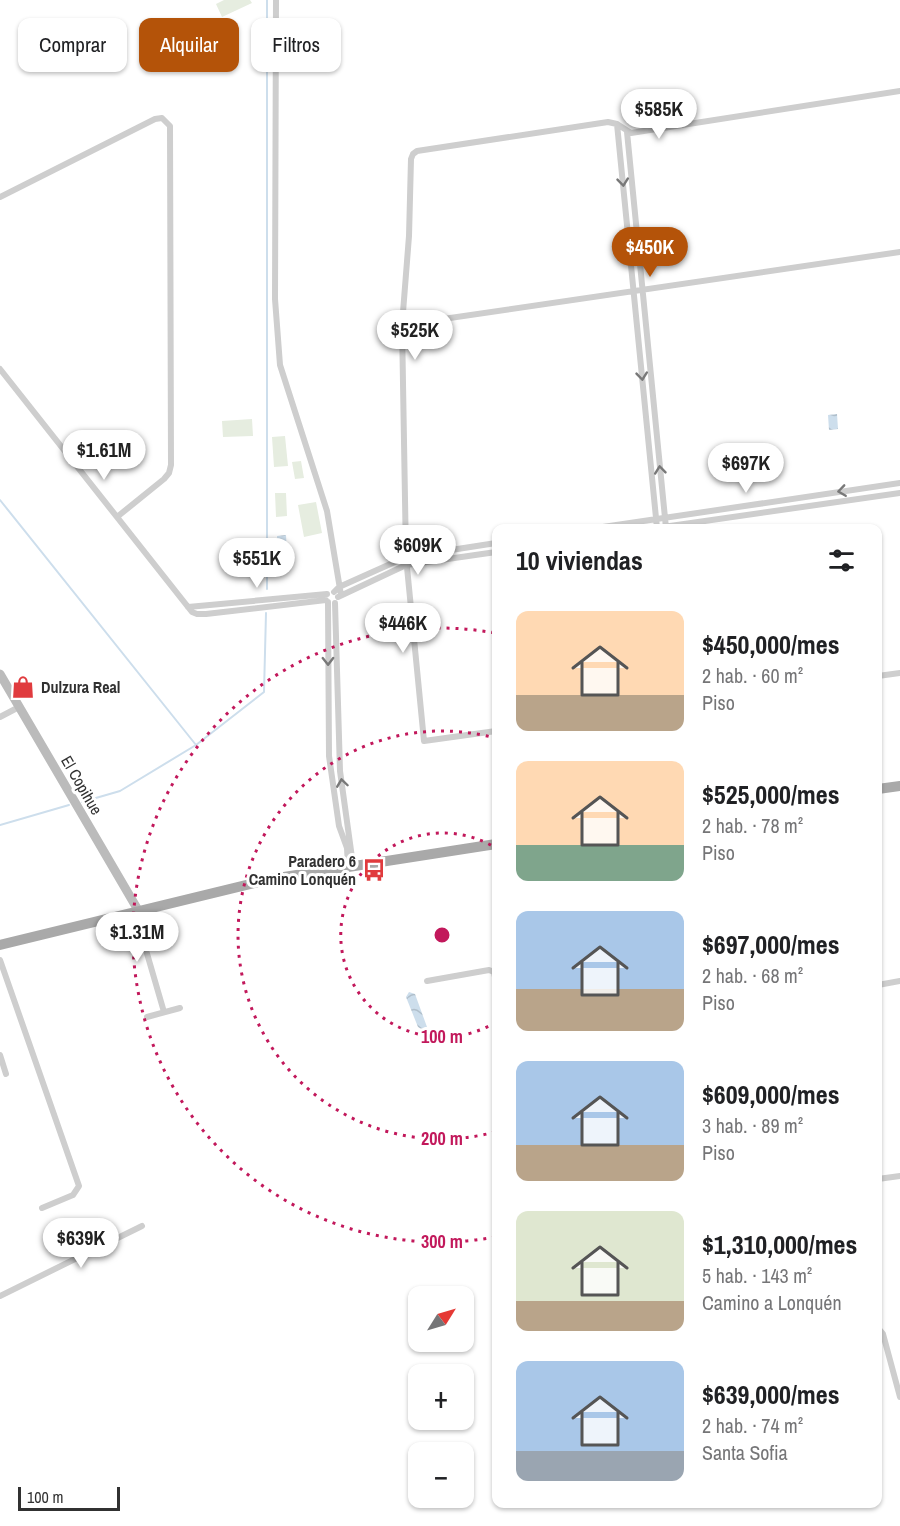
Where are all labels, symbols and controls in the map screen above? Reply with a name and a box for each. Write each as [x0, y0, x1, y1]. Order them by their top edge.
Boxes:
chip: Comprar [18, 18, 127, 72]
chip: Alquilar [139, 18, 239, 72]
chip: Filtros [251, 18, 341, 72]
pin: $585K [617, 89, 701, 140]
text: $585K [635, 95, 683, 122]
one-way arrow [616, 178, 629, 187]
pin: $450K [608, 227, 692, 278]
text: $450K [626, 233, 674, 260]
pin: $525K [373, 310, 457, 361]
text: $525K [391, 316, 439, 343]
one-way arrow [635, 372, 648, 381]
pin: $1.61M [55, 430, 153, 481]
text: $1.61M [77, 436, 131, 463]
pin: $697K [704, 443, 788, 494]
text: $697K [722, 449, 770, 476]
one-way arrow [654, 465, 667, 474]
one-way arrow [838, 485, 847, 497]
pin: $609K [376, 525, 460, 576]
text: $609K [394, 531, 442, 558]
pin: $551K [215, 538, 299, 589]
text: 10 viviendas [516, 543, 643, 578]
text: $551K [233, 544, 281, 571]
icon: filters [825, 544, 858, 577]
pin: $446K [361, 603, 445, 654]
text: $446K [379, 609, 427, 636]
text: $450,000/mes [702, 627, 840, 662]
icon: home [564, 635, 636, 707]
one-way arrow [322, 656, 335, 665]
text: 2 hab. · 60 m² [702, 662, 803, 689]
shop icon: Dulzura Real [10, 674, 36, 700]
place label: Dulzura Real [41, 676, 120, 698]
text: Piso [702, 689, 735, 716]
street label: El Copihue [56, 751, 108, 819]
text: $525,000/mes [702, 777, 840, 812]
one-way arrow [336, 779, 348, 788]
icon: home [564, 785, 636, 857]
text: 2 hab. · 78 m² [702, 812, 803, 839]
text: Piso [702, 839, 735, 866]
place label: Paradero 6 Camino Lonquén [249, 850, 356, 890]
bus stop icon: Paradero 6 Camino Lonquén [361, 857, 387, 883]
pin: $1.31M [88, 912, 186, 963]
text: $1.31M [110, 918, 164, 945]
centre of rings [432, 925, 452, 945]
text: $697,000/mes [702, 927, 840, 962]
icon: home [564, 935, 636, 1007]
text: 2 hab. · 68 m² [702, 962, 803, 989]
text: Piso [702, 989, 735, 1016]
text: 100 m [421, 1024, 463, 1049]
text: $609,000/mes [702, 1077, 840, 1112]
icon: home [564, 1085, 636, 1157]
text: 3 hab. · 89 m² [702, 1112, 803, 1139]
text: 200 m [421, 1126, 463, 1151]
text: Piso [702, 1139, 735, 1166]
pin: $639K [39, 1218, 123, 1269]
text: $639K [57, 1224, 105, 1251]
text: $1,310,000/mes [702, 1227, 857, 1262]
text: 300 m [421, 1229, 463, 1254]
icon: home [564, 1235, 636, 1307]
text: 5 hab. · 143 m² [702, 1262, 812, 1289]
north arrow [408, 1286, 474, 1352]
map controls [408, 1286, 474, 1508]
text: Camino a Lonquén [702, 1289, 842, 1316]
button: + [408, 1364, 474, 1430]
text: $639,000/mes [702, 1377, 840, 1412]
icon: home [564, 1385, 636, 1457]
text: 2 hab. · 74 m² [702, 1412, 803, 1439]
text: Santa Sofia [702, 1439, 788, 1466]
button: − [408, 1442, 474, 1508]
scale bar [18, 1484, 120, 1512]
text: 100 m [27, 1486, 63, 1508]

